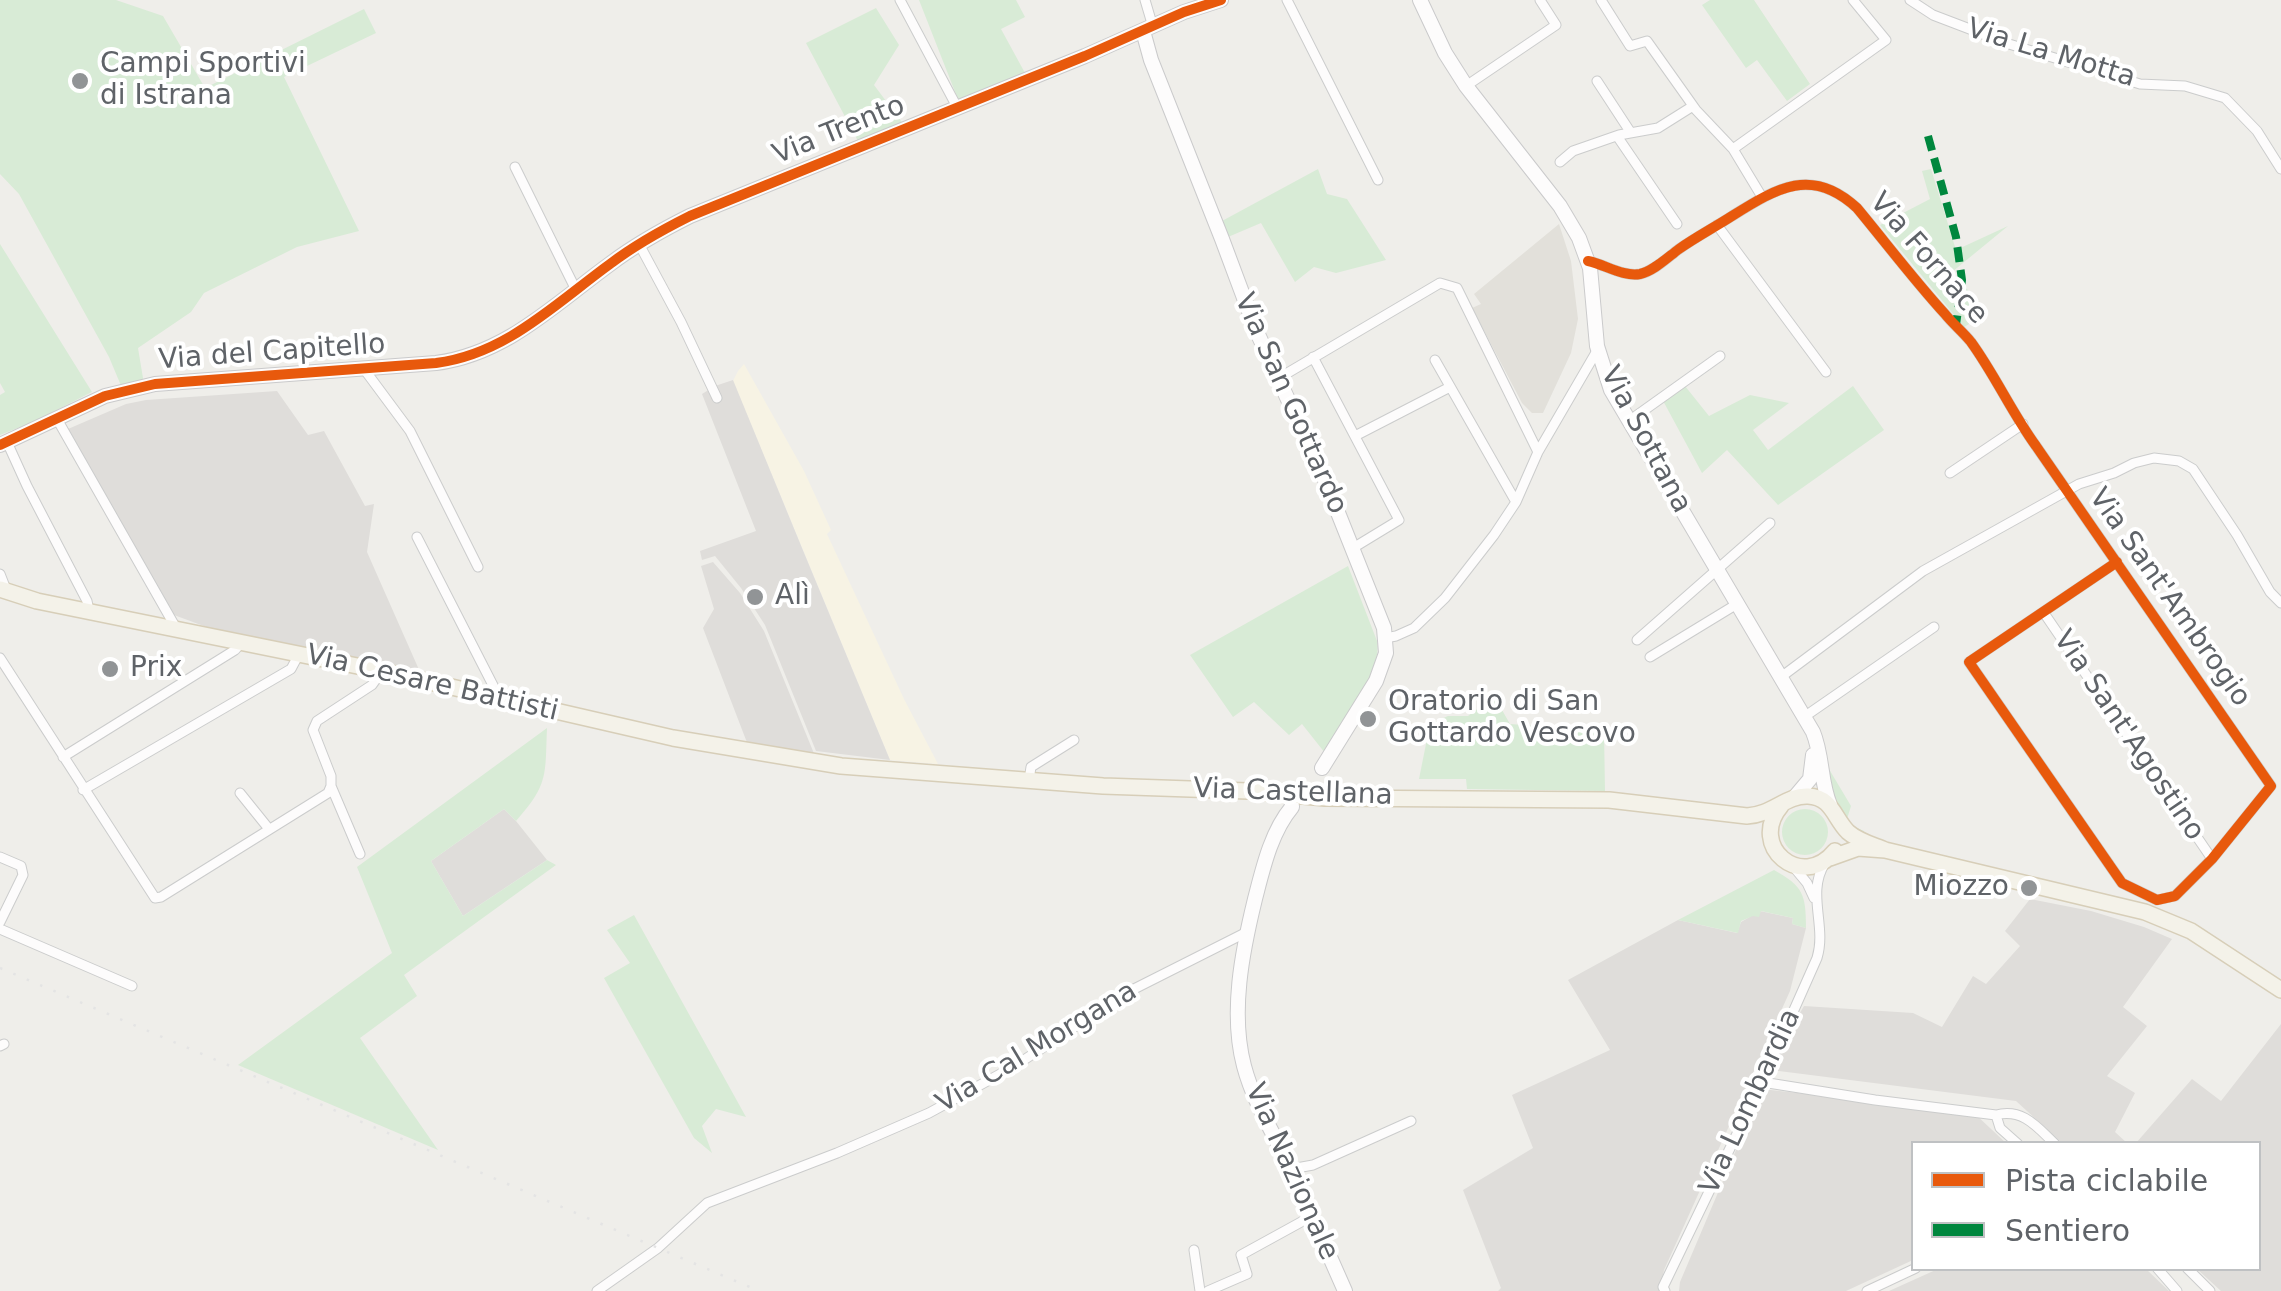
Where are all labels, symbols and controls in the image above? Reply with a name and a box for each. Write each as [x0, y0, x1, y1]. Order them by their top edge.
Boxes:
street label: Via La Motta [1963, 12, 2139, 96]
place label: Campi Sportivi di Istrana [100, 48, 306, 114]
marker: Campi Sportivi di Istrana [69, 70, 91, 92]
street label: Via Trento [768, 89, 910, 173]
street label: Via Fornace [1862, 186, 1994, 332]
street label: Via San Gottardo [1226, 289, 1354, 519]
street label: Via del Capitello [157, 328, 387, 378]
street label: Via Sottana [1592, 361, 1698, 519]
street label: Via Sant'Ambrogio [2081, 482, 2257, 714]
place label: Alì [775, 580, 810, 614]
marker: Alì [744, 586, 766, 608]
street label: Via Sant'Agostino [2045, 625, 2211, 847]
street label: Via Cesare Battisti [303, 639, 561, 729]
place label: Prix [130, 652, 182, 686]
marker: Prix [99, 658, 121, 680]
place label: Oratorio di San Gottardo Vescovo [1388, 686, 1636, 752]
marker: Oratorio di San Gottardo Vescovo [1357, 708, 1379, 730]
street label: Via Castellana [1193, 773, 1393, 813]
place label: Miozzo [1913, 871, 2009, 905]
marker: Miozzo [2018, 877, 2040, 899]
street label: Via Cal Morgana [931, 975, 1143, 1121]
street label: Via Lombardia [1693, 1004, 1809, 1200]
street label: Via Nazionale [1237, 1078, 1345, 1266]
legend [1911, 1141, 2261, 1271]
text: Pista ciclabile [2005, 1163, 2208, 1198]
text: Sentiero [2005, 1213, 2130, 1248]

